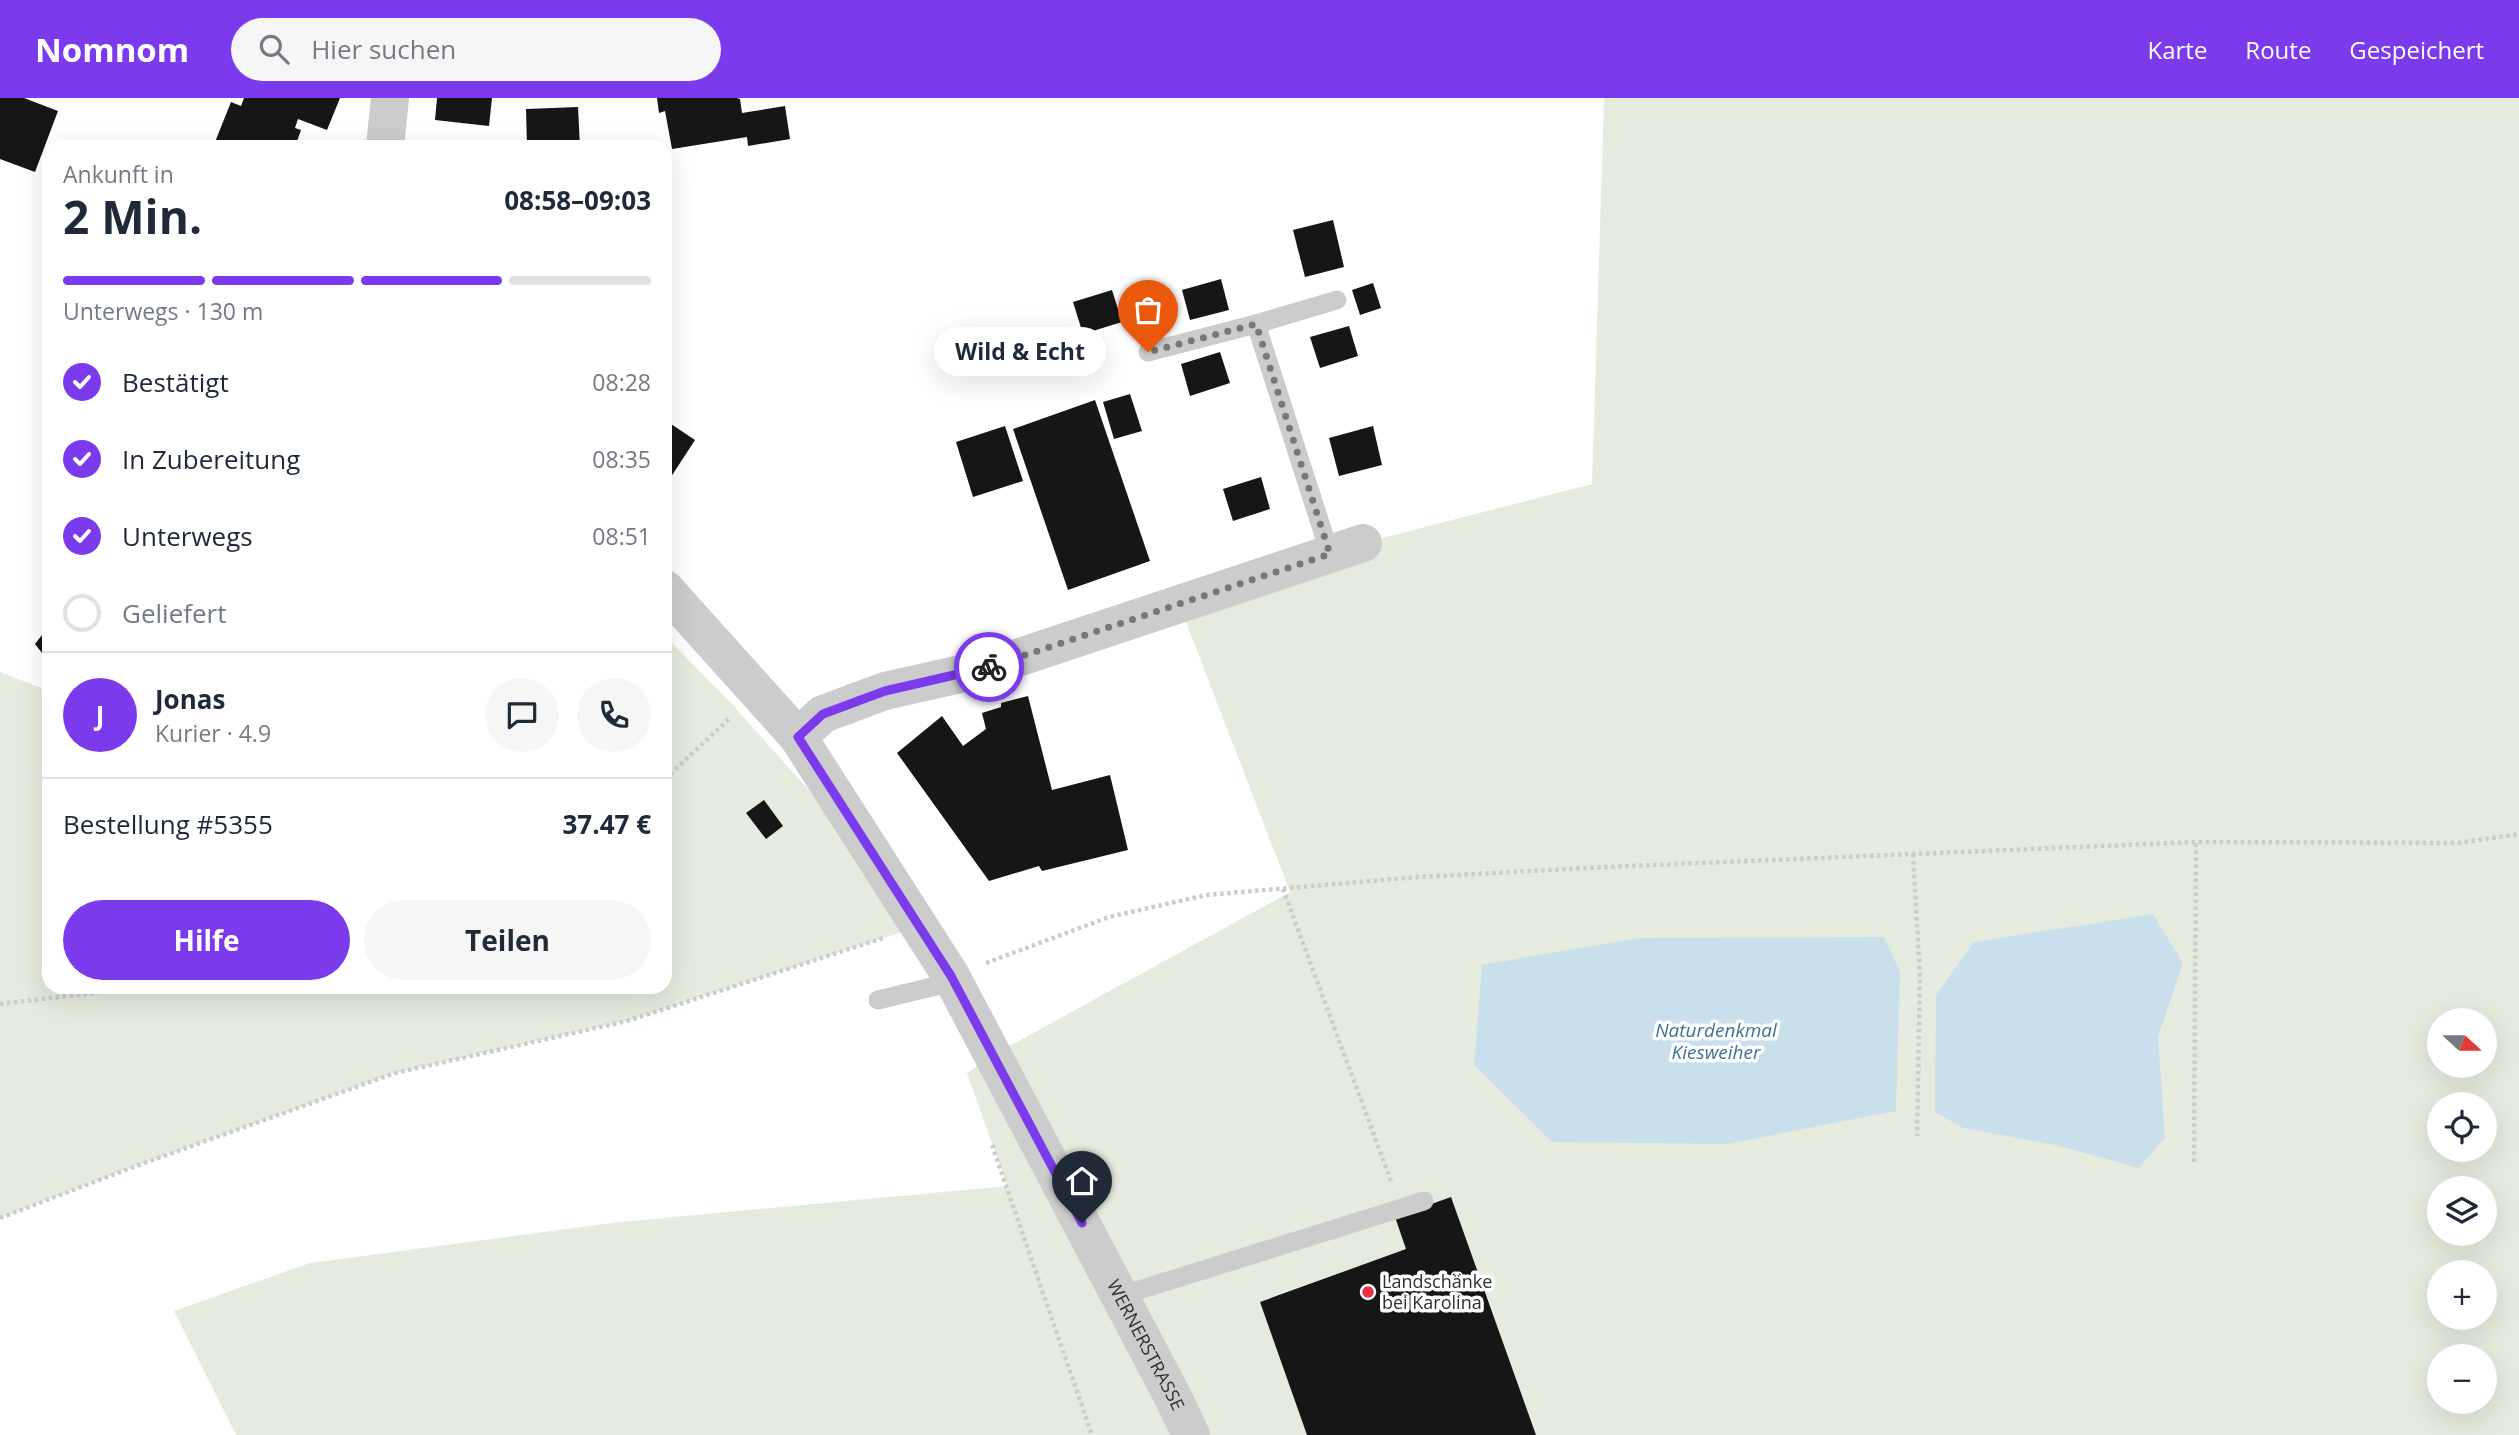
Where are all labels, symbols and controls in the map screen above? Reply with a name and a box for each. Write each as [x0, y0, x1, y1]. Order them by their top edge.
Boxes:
search box [231, 18, 721, 81]
text: Nomnom [35, 27, 189, 72]
icon: search [255, 30, 293, 68]
text: Hier suchen [311, 31, 456, 67]
text: Karte [2147, 33, 2207, 66]
text: Route [2245, 33, 2311, 66]
text: Gespeichert [2349, 33, 2484, 66]
text: Ankunft in [63, 158, 174, 190]
text: 08:58–09:03 [504, 182, 651, 218]
text: 2 Min. [63, 185, 202, 247]
pin [1118, 280, 1178, 352]
icon: bag [1129, 291, 1167, 329]
text: Unterwegs · 130 m [63, 295, 263, 327]
callout: Wild & Echt [934, 328, 1106, 376]
text: Wild & Echt [955, 335, 1085, 367]
icon: check [63, 363, 101, 401]
text: Bestätigt [122, 364, 229, 400]
text: 08:28 [592, 366, 651, 398]
icon: check [63, 440, 101, 478]
text: In Zubereitung [122, 441, 300, 477]
text: 08:35 [592, 443, 651, 475]
icon: check [63, 517, 101, 555]
text: Unterwegs [122, 518, 253, 554]
text: 08:51 [592, 520, 651, 552]
text: Geliefert [122, 595, 226, 631]
courier [954, 632, 1024, 702]
icon: bike [970, 648, 1008, 686]
button: chat [485, 678, 559, 752]
button: phone [577, 678, 651, 752]
text: Jonas [155, 681, 225, 717]
text: J [96, 697, 104, 733]
text: Kurier · 4.9 [155, 717, 271, 749]
text: Bestellung #5355 [63, 806, 273, 842]
text: 37.47 € [563, 806, 651, 842]
button: Hilfe [63, 900, 350, 980]
button: Teilen [364, 900, 651, 980]
north arrow [2427, 1008, 2497, 1078]
map controls [2427, 1008, 2497, 1414]
water label: Naturdenkmal Kiesweiher [1655, 1017, 1778, 1065]
button: locate [2427, 1092, 2497, 1162]
pin [1052, 1151, 1112, 1223]
icon: home [1063, 1162, 1101, 1200]
button: layers [2427, 1176, 2497, 1246]
button: + [2427, 1260, 2497, 1330]
place label: Landschänke bei Karolina [1382, 1269, 1492, 1314]
street label: WERNERSTRASSE [1102, 1275, 1191, 1414]
marker: Landschänke bei Karolina [1360, 1284, 1376, 1300]
button: − [2427, 1344, 2497, 1414]

